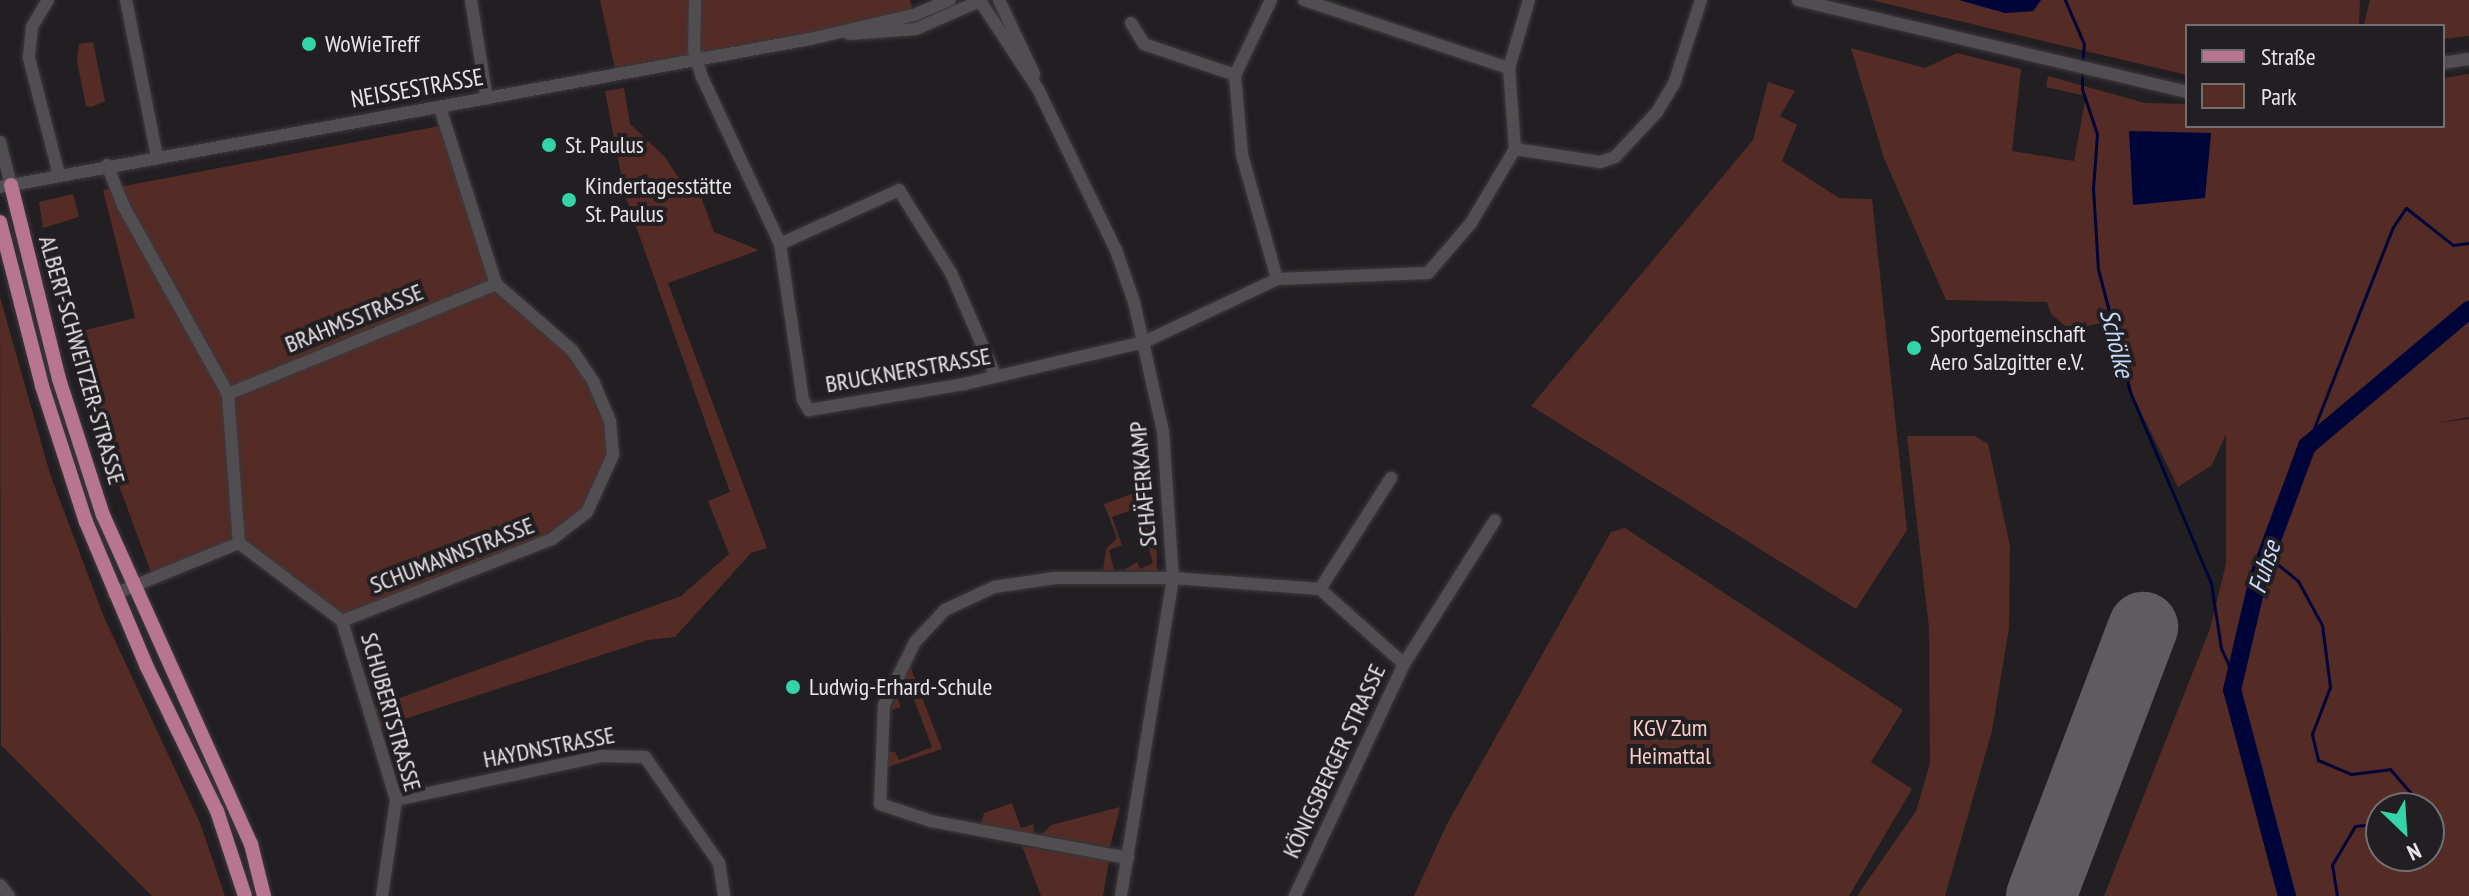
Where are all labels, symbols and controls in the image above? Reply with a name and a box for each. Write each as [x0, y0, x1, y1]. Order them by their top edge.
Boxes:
legend [2185, 24, 2445, 128]
place label: WoWieTreff [325, 30, 419, 58]
marker: WoWieTreff [300, 35, 318, 53]
text: Straße [2261, 41, 2316, 72]
street label: NEISSESTRASSE [349, 62, 485, 114]
text: Park [2261, 81, 2297, 112]
place label: St. Paulus [565, 131, 646, 159]
marker: St. Paulus [540, 136, 558, 154]
place label: Kindertagesstätte St. Paulus [585, 172, 732, 228]
marker: Kindertagesstätte St. Paulus [560, 191, 578, 209]
street label: ALBERT-SCHWEITZER-STRASSE [33, 232, 131, 488]
street label: BRAHMSSTRASSE [281, 277, 427, 359]
water label: Schölke [2093, 305, 2141, 381]
place label: Sportgemeinschaft Aero Salzgitter e.V. [1930, 320, 2085, 376]
marker: Sportgemeinschaft Aero Salzgitter e.V. [1905, 339, 1923, 357]
street label: BRUCKNERSTRASSE [823, 341, 993, 399]
street label: SCHÄFERKAMP [1123, 420, 1163, 548]
street label: SCHUMANNSTRASSE [366, 511, 538, 599]
water label: Fuhse [2241, 537, 2287, 597]
street label: SCHUBERTSTRASSE [355, 629, 427, 795]
street label: KÖNIGSBERGER STRASSE [1276, 660, 1392, 862]
place label: Ludwig-Erhard-Schule [809, 673, 992, 701]
marker: Ludwig-Erhard-Schule [784, 678, 802, 696]
park label: KGV Zum Heimattal [1629, 714, 1711, 770]
street label: HAYDNSTRASSE [481, 720, 617, 774]
north arrow [2365, 792, 2445, 872]
text: N [2403, 837, 2426, 867]

